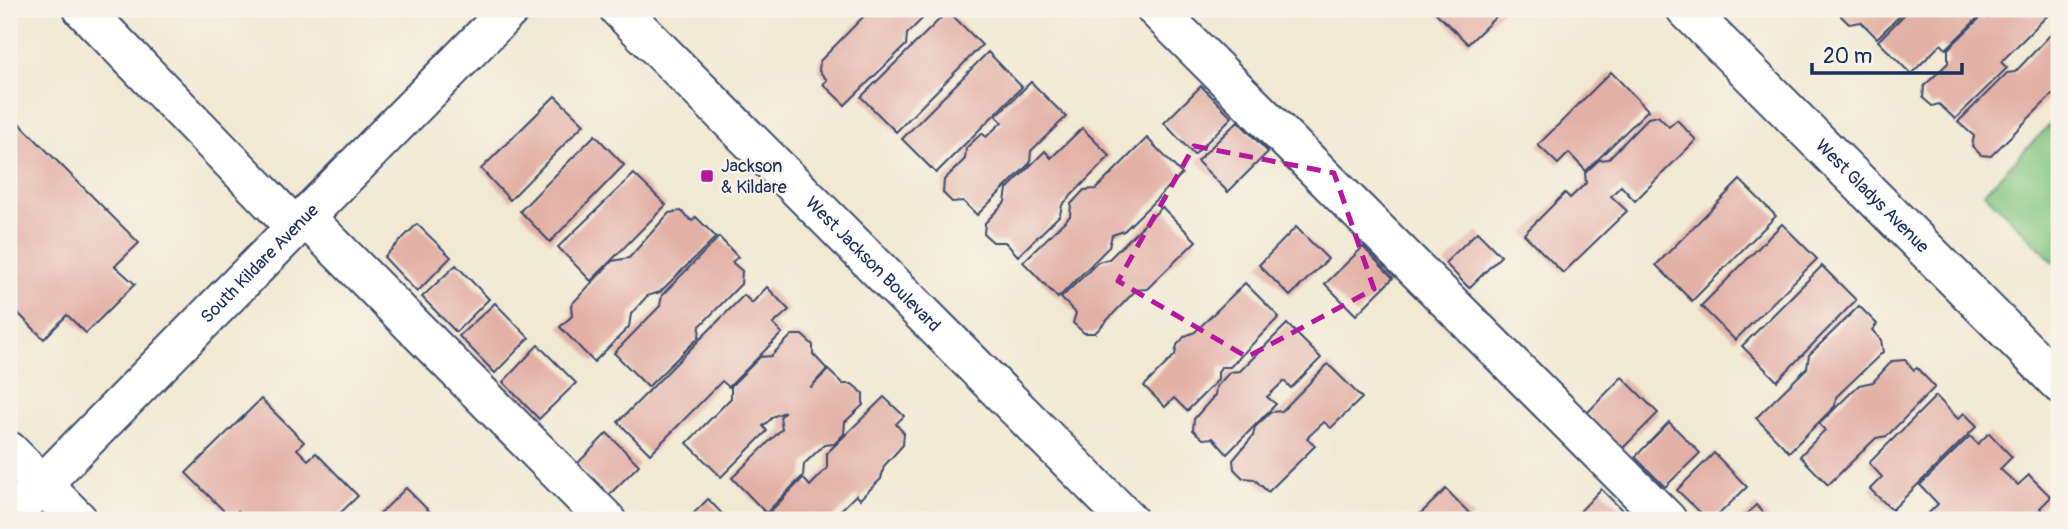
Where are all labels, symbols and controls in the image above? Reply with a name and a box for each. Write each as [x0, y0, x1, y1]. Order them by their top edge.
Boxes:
scale bar [1812, 32, 1963, 76]
text: 20 m [1823, 43, 1872, 70]
street label: West Gladys Avenue [1810, 134, 1934, 258]
place label: Jackson & Kildare [721, 155, 787, 199]
marker: Jackson & Kildare [699, 168, 715, 184]
street label: West Jackson Boulevard [800, 192, 945, 337]
street label: South Kildare Avenue [196, 199, 324, 329]

